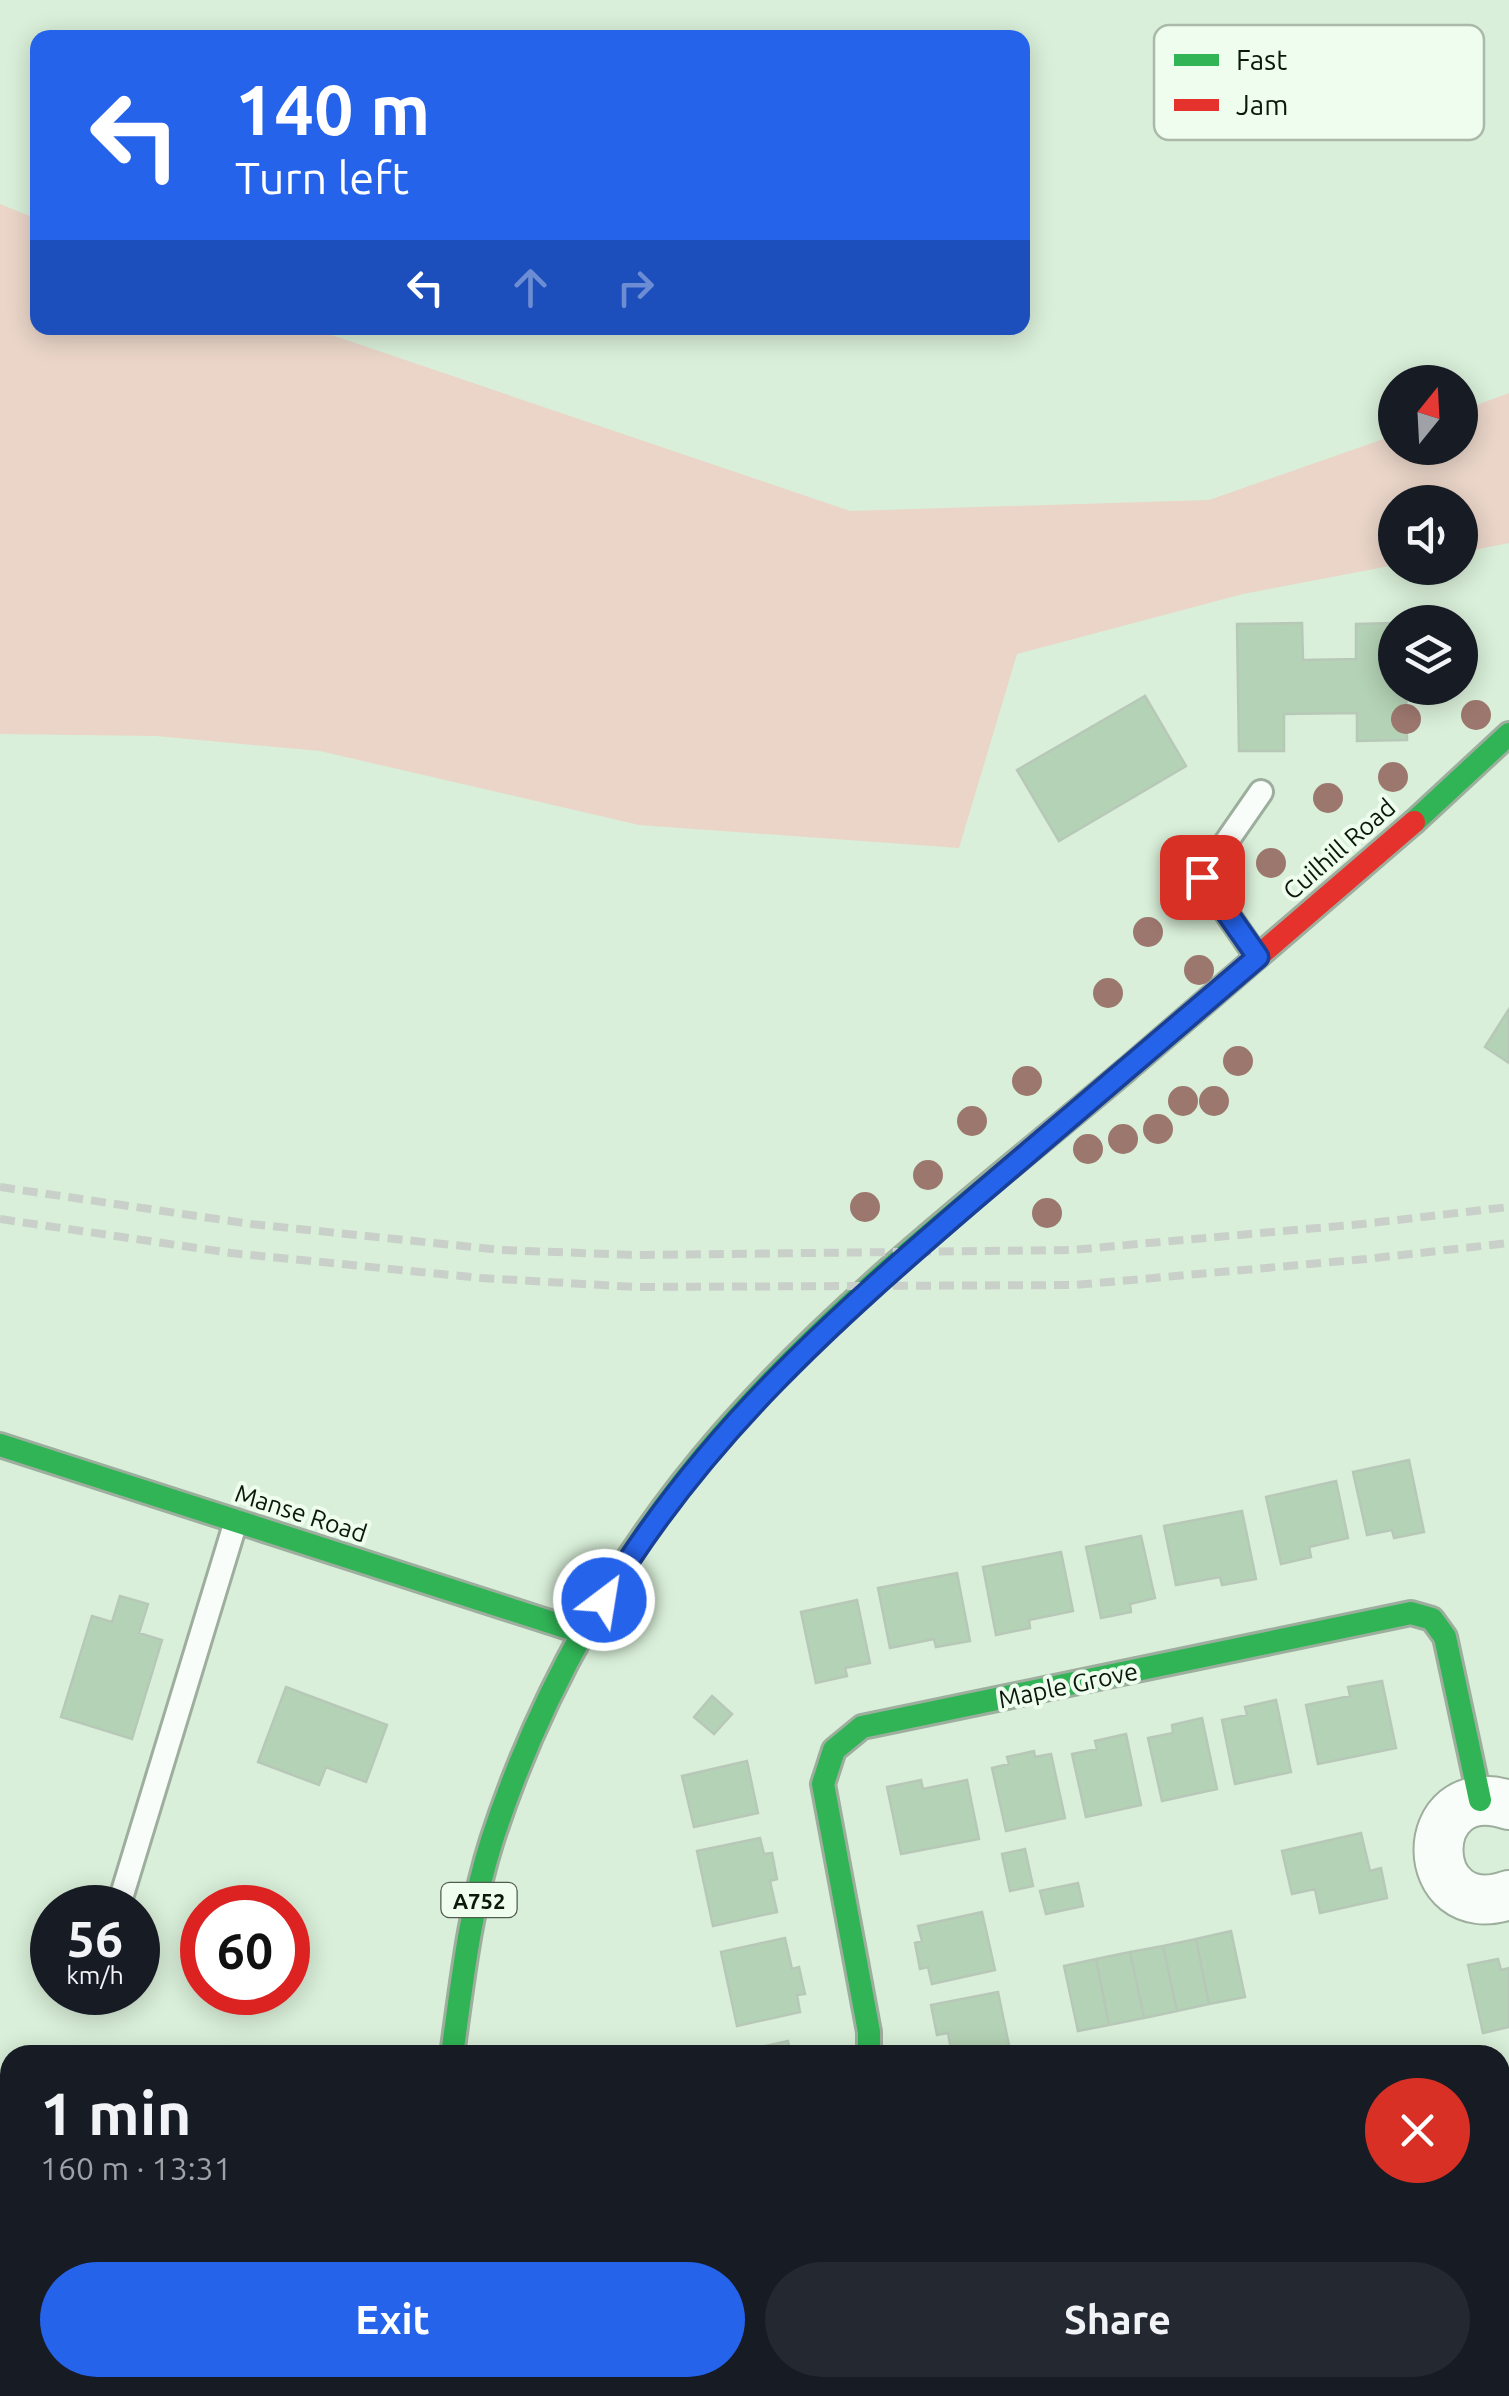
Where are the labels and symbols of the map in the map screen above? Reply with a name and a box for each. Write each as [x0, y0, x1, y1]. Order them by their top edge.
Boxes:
legend [1154, 25, 1484, 140]
text: Fast [1236, 44, 1287, 75]
text: Jam [1236, 89, 1288, 120]
north arrow [1378, 365, 1478, 465]
street label: Cuilhill Road [1277, 793, 1401, 905]
pin [1160, 835, 1245, 920]
street label: Manse Road [232, 1479, 370, 1547]
position arrow [552, 1548, 656, 1652]
street label: Maple Grove [996, 1657, 1140, 1713]
road number: A752 [442, 1883, 516, 1917]
speed limit sign: 60 [180, 1885, 310, 2015]

